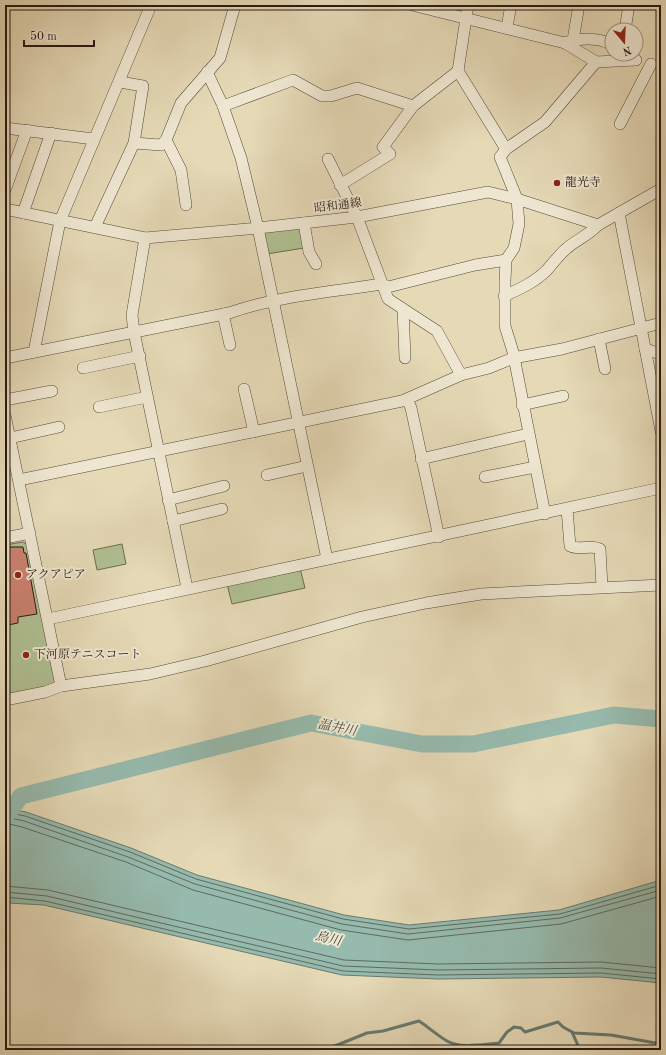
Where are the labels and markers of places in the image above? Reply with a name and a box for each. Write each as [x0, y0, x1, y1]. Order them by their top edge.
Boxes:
place label: 龍光寺 [565, 175, 601, 189]
marker: 龍光寺 [552, 178, 562, 188]
place label: アクアピア [26, 568, 86, 581]
marker: アクアピア [13, 570, 23, 580]
place label: 下河原テニスコート [34, 648, 142, 661]
marker: 下河原テニスコート [21, 650, 31, 660]

